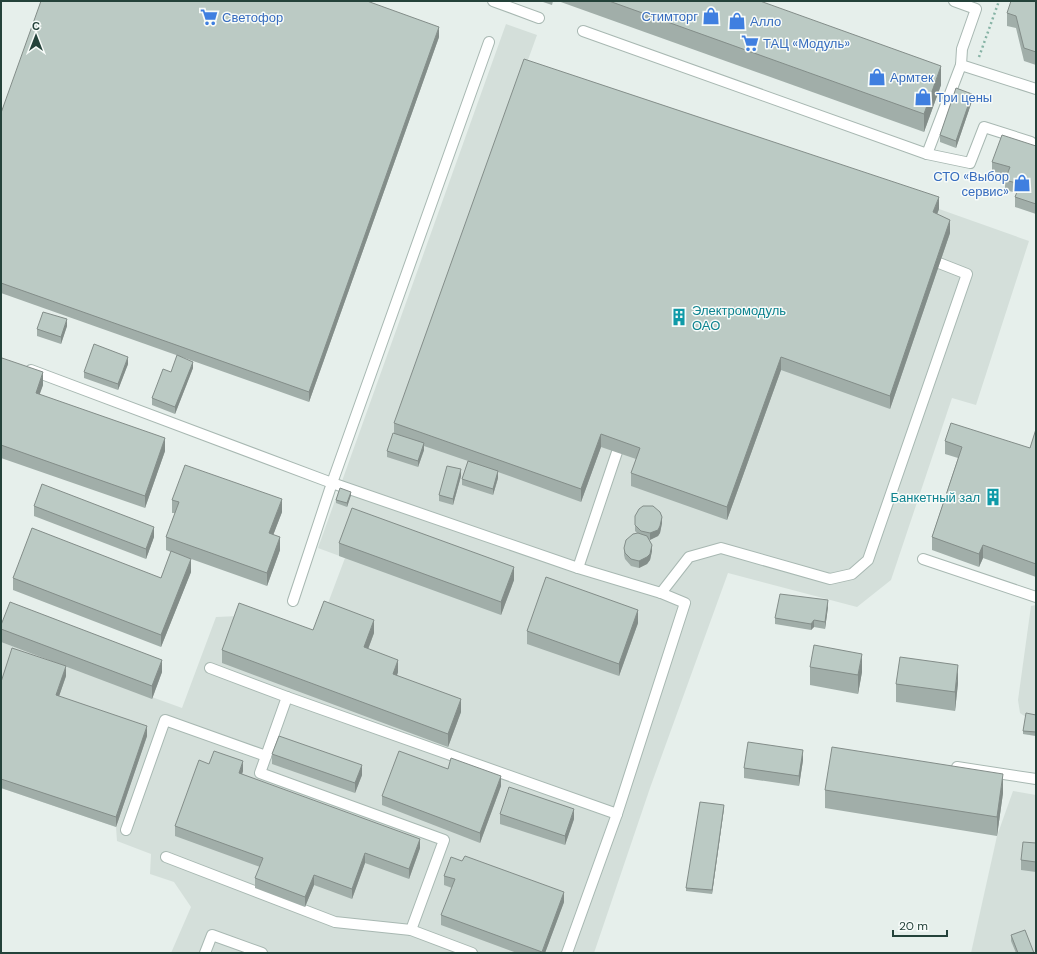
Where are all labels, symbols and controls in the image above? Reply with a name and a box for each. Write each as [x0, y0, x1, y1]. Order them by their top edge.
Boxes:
shop icon: Стимторг [701, 6, 721, 26]
supermarket icon: Светофор [199, 7, 219, 27]
place label: Стимторг [641, 8, 698, 25]
place label: Светофор [222, 9, 283, 26]
shop icon: Алло [727, 11, 747, 31]
place label: Алло [750, 13, 781, 30]
north arrow [16, 16, 56, 56]
text: С [32, 19, 40, 33]
supermarket icon: ТАЦ «Модуль» [740, 33, 760, 53]
place label: ТАЦ «Модуль» [763, 35, 850, 52]
shop icon: Армтек [867, 67, 887, 87]
place label: Армтек [890, 69, 934, 86]
shop icon: Три цены [913, 87, 933, 107]
place label: Три цены [936, 89, 992, 106]
place label: СТО «Выбор сервис» [933, 168, 1009, 200]
shop icon: СТО «Выбор сервис» [1012, 173, 1032, 193]
place label: Электромодуль ОАО [692, 302, 786, 334]
building icon: Электромодуль ОАО [669, 307, 689, 327]
building icon: Банкетный зал [983, 487, 1003, 507]
place label: Банкетный зал [890, 489, 980, 506]
scale bar [893, 912, 947, 938]
text: 20 m [899, 918, 928, 934]

